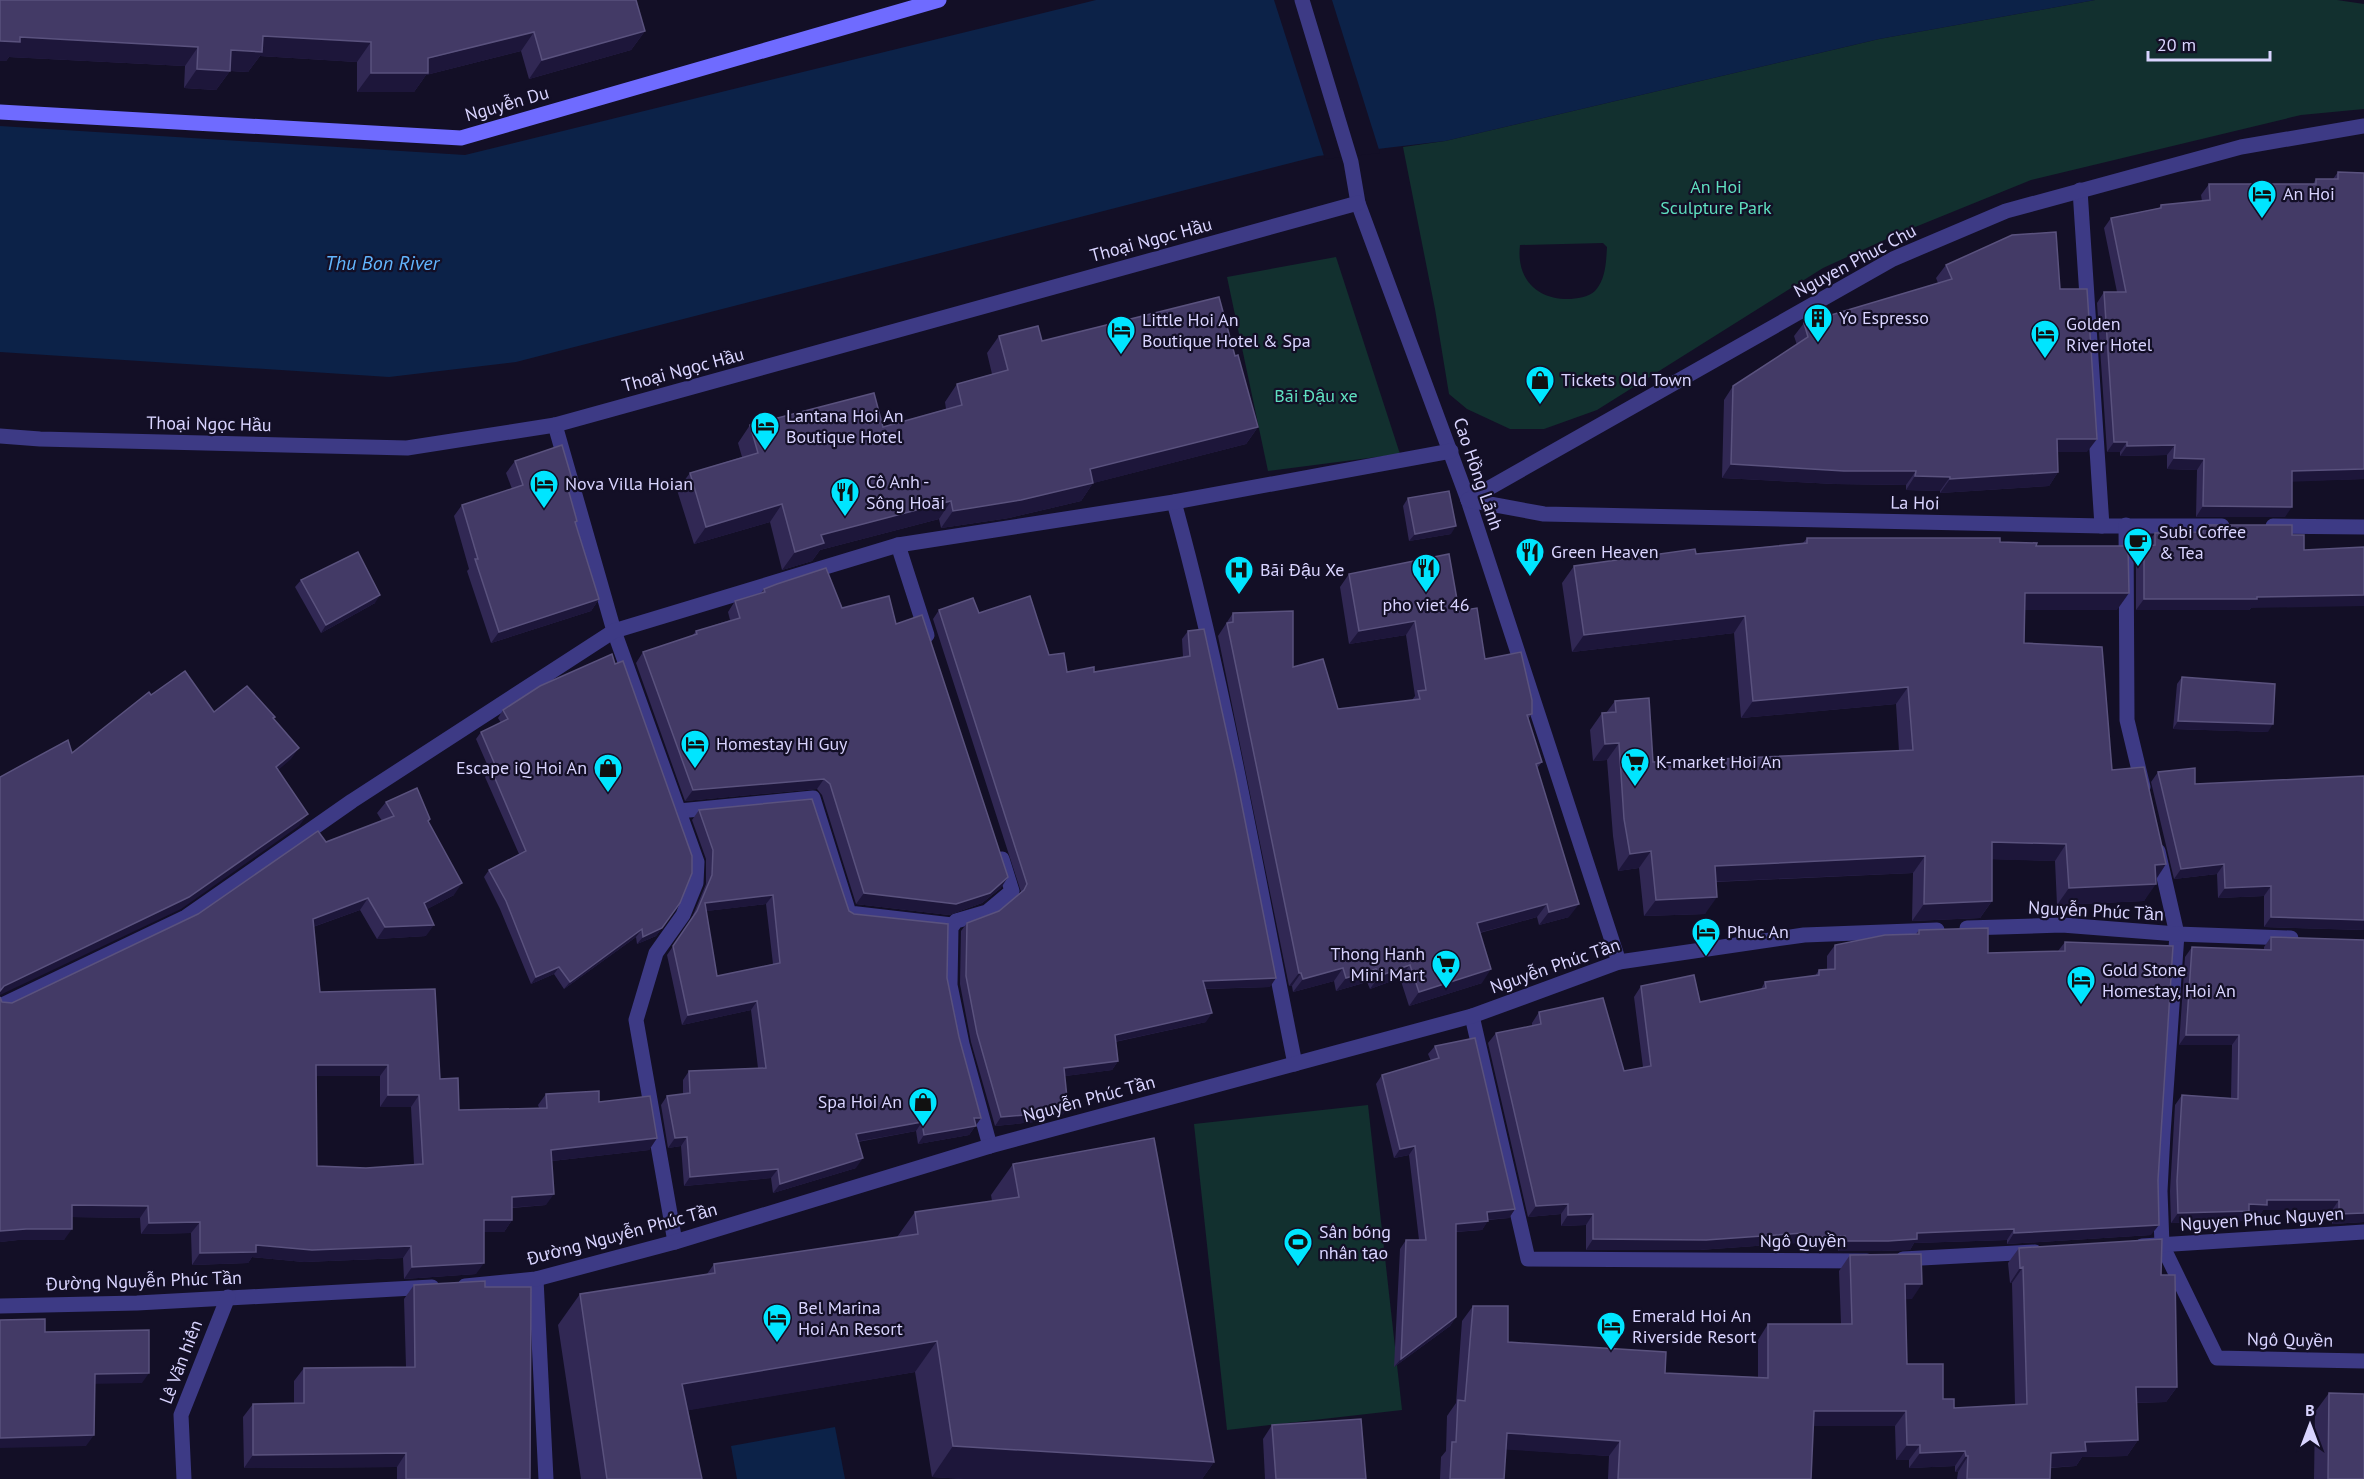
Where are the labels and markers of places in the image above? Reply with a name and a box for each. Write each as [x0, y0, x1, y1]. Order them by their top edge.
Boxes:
hotel icon: An Hoi [2246, 178, 2278, 220]
place label: An Hoi [2283, 182, 2335, 205]
building icon: Yo Espresso [1802, 302, 1834, 344]
place label: Yo Espresso [1839, 306, 1929, 329]
place label: Little Hoi An Boutique Hotel & Spa [1142, 308, 1311, 352]
place label: Golden River Hotel [2066, 312, 2153, 356]
hotel icon: Little Hoi An Boutique Hotel & Spa [1105, 314, 1137, 356]
hotel icon: Golden River Hotel [2029, 318, 2061, 360]
shop icon: Tickets Old Town [1524, 364, 1556, 406]
place label: Tickets Old Town [1561, 368, 1692, 391]
place label: Lantana Hoi An Boutique Hotel [786, 404, 904, 448]
hotel icon: Lantana Hoi An Boutique Hotel [749, 410, 781, 452]
hotel icon: Nova Villa Hoian [528, 468, 560, 510]
place label: Cô Anh - Sông Hoāi [866, 470, 945, 514]
place label: Nova Villa Hoian [565, 472, 693, 495]
restaurant icon: Cô Anh - Sông Hoāi [829, 476, 861, 518]
place label: Subi Coffee & Tea [2159, 520, 2246, 564]
cafe icon: Subi Coffee & Tea [2122, 526, 2154, 568]
restaurant icon: Green Heaven [1514, 536, 1546, 578]
place label: Green Heaven [1551, 540, 1659, 563]
restaurant icon: pho viet 46 [1410, 552, 1442, 594]
hospital icon: Bãi Đậu Xe [1223, 554, 1255, 596]
place label: Bãi Đậu Xe [1260, 558, 1344, 581]
place label: pho viet 46 [1383, 593, 1469, 616]
hotel icon: Homestay Hi Guy [679, 728, 711, 770]
place label: Homestay Hi Guy [716, 732, 848, 755]
supermarket icon: K-market Hoi An [1619, 746, 1651, 788]
place label: K-market Hoi An [1656, 750, 1781, 773]
shop icon: Escape iQ Hoi An [592, 752, 624, 794]
place label: Escape iQ Hoi An [456, 756, 587, 779]
hotel icon: Phuc An [1690, 916, 1722, 958]
place label: Phuc An [1727, 920, 1789, 943]
place label: Thong Hanh Mini Mart [1330, 942, 1425, 986]
supermarket icon: Thong Hanh Mini Mart [1430, 948, 1462, 990]
place label: Gold Stone Homestay, Hoi An [2102, 958, 2236, 1002]
hotel icon: Gold Stone Homestay, Hoi An [2065, 964, 2097, 1006]
shop icon: Spa Hoi An [907, 1086, 939, 1128]
place label: Spa Hoi An [818, 1090, 902, 1113]
place label: Sân bóng nhân tạo [1319, 1220, 1391, 1264]
sports icon: Sân bóng nhân tạo [1282, 1226, 1314, 1268]
place label: Bel Marina Hoi An Resort [798, 1296, 903, 1340]
hotel icon: Bel Marina Hoi An Resort [761, 1302, 793, 1344]
place label: Emerald Hoi An Riverside Resort [1632, 1304, 1756, 1348]
hotel icon: Emerald Hoi An Riverside Resort [1595, 1310, 1627, 1352]

